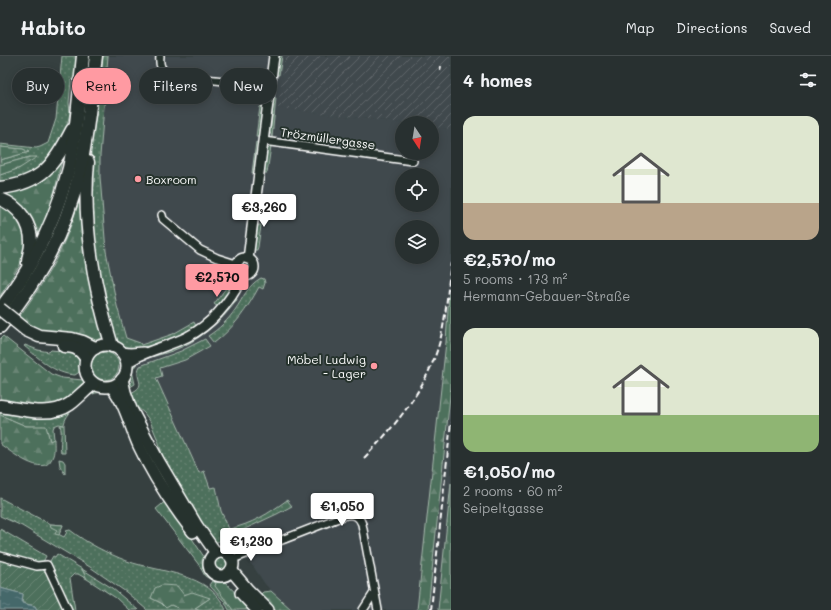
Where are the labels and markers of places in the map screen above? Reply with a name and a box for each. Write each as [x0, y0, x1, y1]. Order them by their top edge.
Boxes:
place label: Boxroom [146, 171, 197, 187]
marker: Boxroom [133, 174, 143, 184]
pin: €3,260 [231, 194, 297, 228]
pin: €2,570 [184, 264, 250, 298]
place label: Möbel Ludwig - Lager [287, 351, 366, 381]
marker: Möbel Ludwig - Lager [369, 361, 379, 371]
pin: €1,050 [309, 493, 375, 527]
pin: €1,230 [218, 528, 284, 562]

